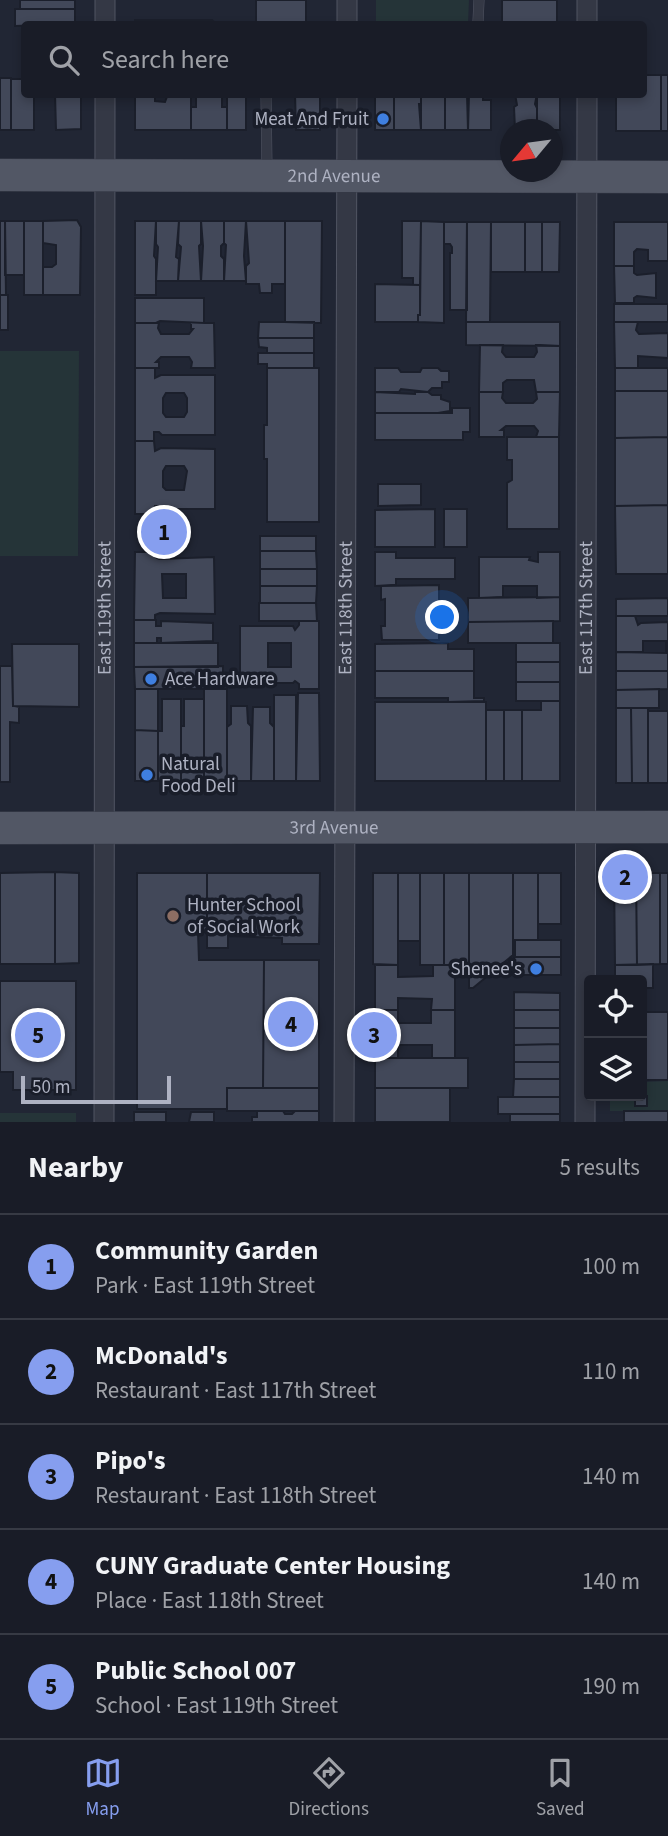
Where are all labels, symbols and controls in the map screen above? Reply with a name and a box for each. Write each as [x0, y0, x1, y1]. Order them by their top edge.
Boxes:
search box [21, 21, 647, 98]
icon: search [45, 41, 83, 79]
text: Search here [101, 41, 229, 78]
place label: Meat And Fruit [254, 106, 370, 133]
marker: Meat And Fruit [375, 111, 391, 127]
north arrow [500, 119, 563, 182]
street label: 2nd Avenue [288, 162, 380, 190]
pin: 1 [141, 506, 187, 558]
street label: East 119th Street [91, 540, 118, 675]
street label: East 118th Street [332, 540, 359, 675]
street label: East 117th Street [572, 540, 600, 675]
your location [425, 600, 459, 634]
place label: Ace Hardware [165, 666, 275, 693]
marker: Ace Hardware [143, 671, 159, 687]
place label: Natural Food Deli [161, 751, 236, 800]
marker: Natural Food Deli [139, 767, 155, 783]
street label: 3rd Avenue [290, 814, 378, 841]
pin: 2 [602, 851, 648, 903]
place label: Hunter School of Social Work [187, 892, 301, 941]
marker: Hunter School of Social Work [165, 908, 181, 924]
place label: Shenee's [451, 956, 522, 983]
marker: Shenee's [528, 961, 544, 977]
map controls [584, 975, 647, 1101]
button: locate [584, 975, 647, 1038]
pin: 4 [268, 998, 314, 1050]
pin: 5 [15, 1009, 61, 1061]
pin: 3 [351, 1009, 397, 1061]
button: layers [584, 1038, 647, 1101]
scale bar [21, 1073, 172, 1105]
text: 50 m [32, 1074, 70, 1101]
text: Nearby [28, 1146, 123, 1189]
text: 5 results [560, 1151, 640, 1184]
text: Community Garden [95, 1232, 318, 1269]
text: 1 [45, 1250, 57, 1283]
text: 100 m [582, 1250, 640, 1283]
text: Park · East 119th Street [95, 1269, 315, 1302]
text: McDonald's [95, 1337, 228, 1374]
text: 2 [45, 1355, 57, 1388]
text: 110 m [582, 1355, 640, 1388]
text: Restaurant · East 117th Street [95, 1374, 376, 1407]
text: Pipo's [95, 1442, 165, 1479]
text: 3 [45, 1460, 57, 1493]
text: 140 m [582, 1460, 640, 1493]
text: Restaurant · East 118th Street [95, 1479, 376, 1512]
text: CUNY Graduate Center Housing [95, 1547, 450, 1584]
text: 4 [45, 1565, 57, 1598]
text: 140 m [582, 1565, 640, 1598]
text: Place · East 118th Street [95, 1584, 324, 1617]
text: Public School 007 [95, 1652, 296, 1689]
text: 5 [45, 1670, 57, 1703]
text: 190 m [582, 1670, 640, 1703]
text: School · East 119th Street [95, 1689, 338, 1722]
tab: Map [84, 1754, 122, 1823]
tab: Directions [289, 1754, 369, 1823]
tab: Saved [536, 1754, 584, 1823]

